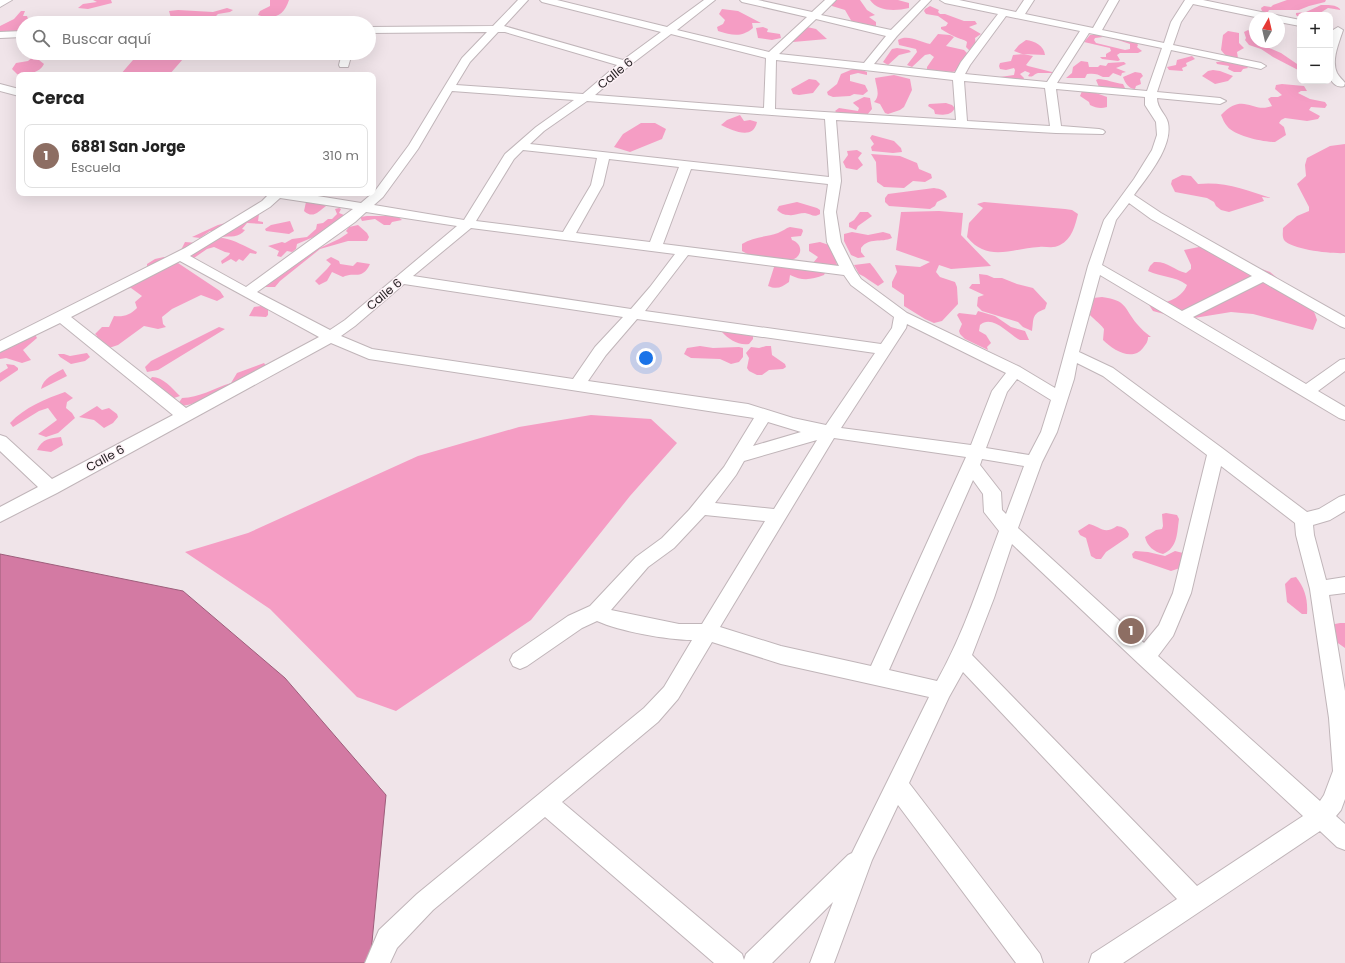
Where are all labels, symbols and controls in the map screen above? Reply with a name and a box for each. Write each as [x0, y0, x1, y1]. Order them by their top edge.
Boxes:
north arrow [1249, 12, 1285, 48]
map controls [1297, 12, 1333, 84]
button: + [1297, 12, 1333, 48]
search box [16, 16, 376, 60]
icon: search [30, 27, 52, 49]
text: Buscar aquí [62, 28, 151, 49]
button: − [1297, 48, 1333, 84]
street label: Calle 6 [594, 53, 636, 93]
text: Cerca [32, 86, 85, 110]
text: 6881 San Jorge [71, 136, 186, 157]
text: 1 [44, 146, 48, 165]
text: 310 m [322, 146, 359, 165]
text: Escuela [71, 158, 121, 177]
street label: Calle 6 [363, 274, 405, 314]
your location [636, 348, 656, 368]
street label: Calle 6 [83, 440, 127, 476]
pin: 1 [1118, 616, 1144, 646]

